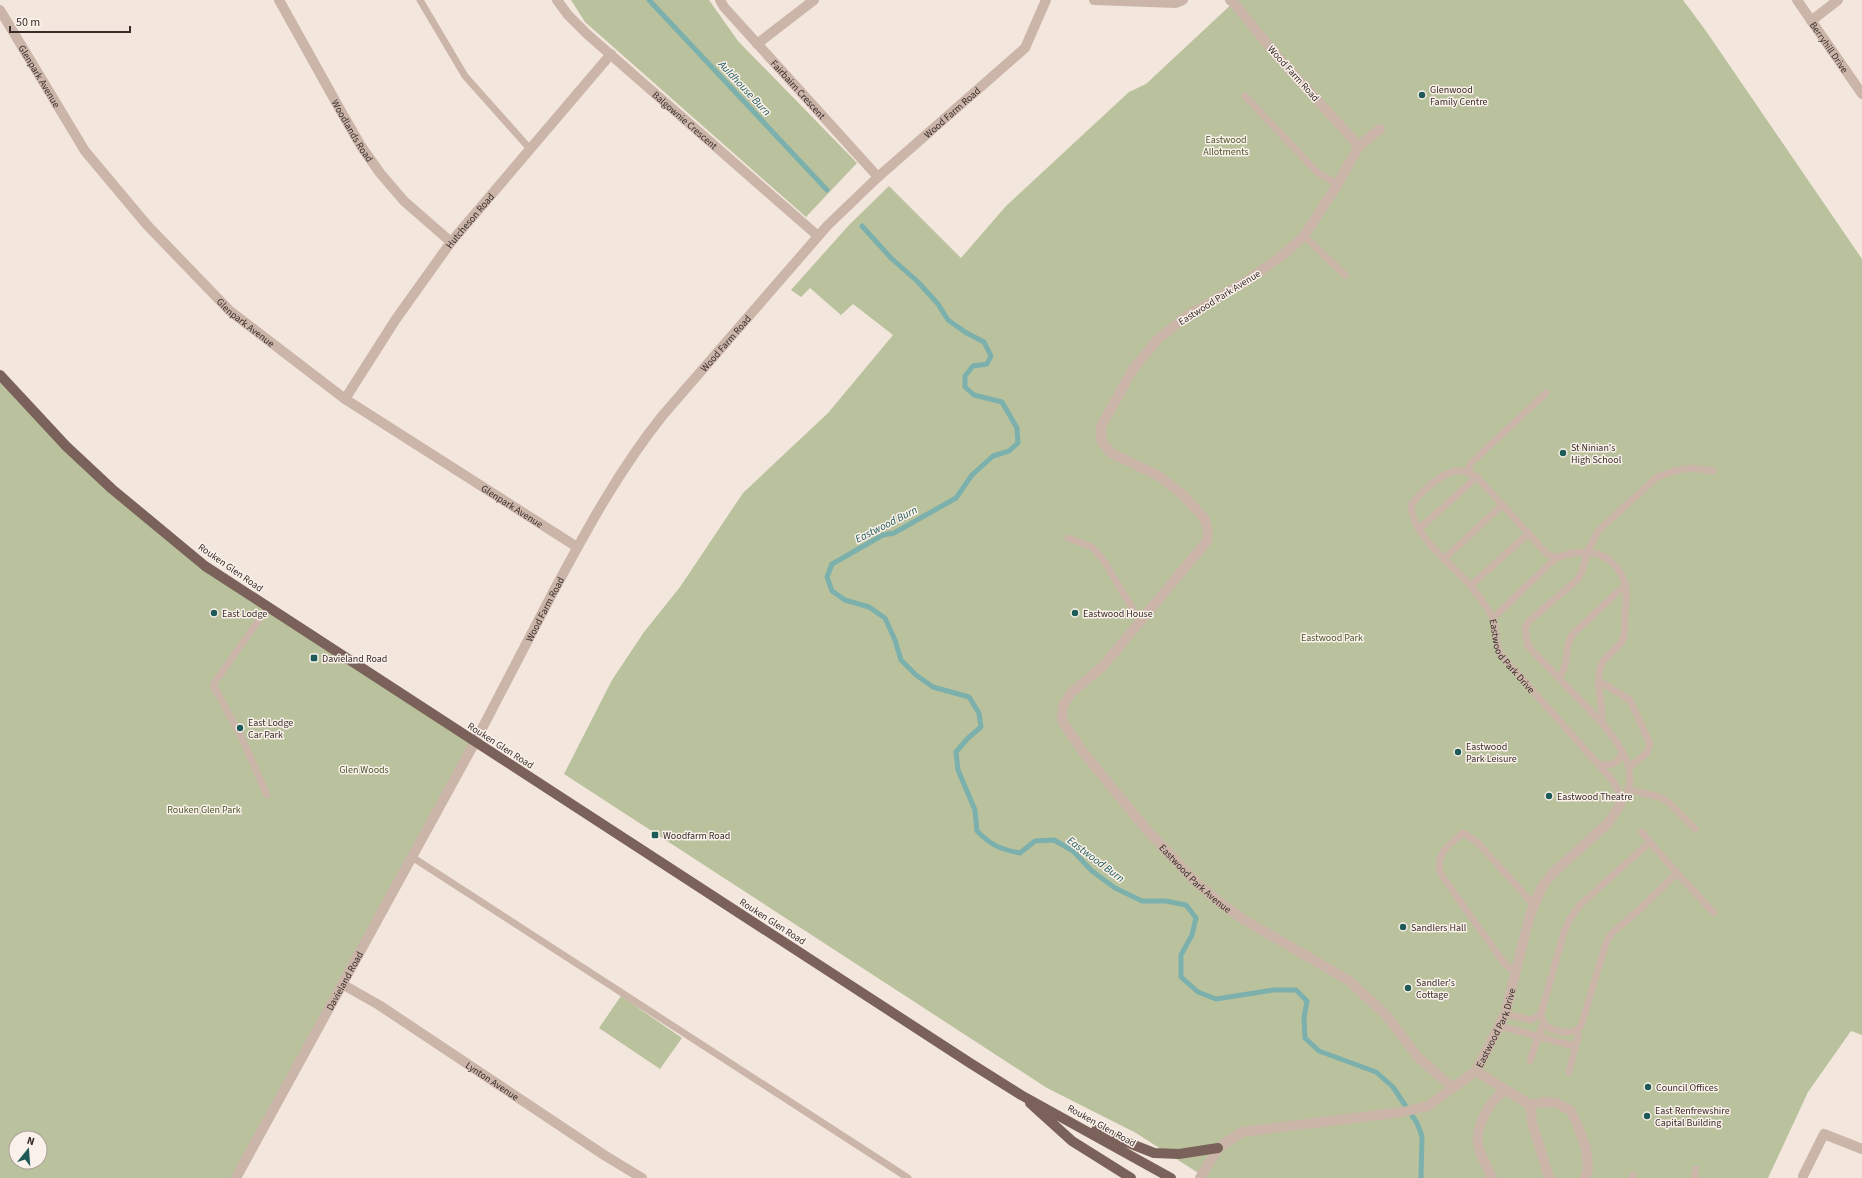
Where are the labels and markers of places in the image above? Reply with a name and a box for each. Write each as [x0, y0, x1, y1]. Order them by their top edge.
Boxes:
place label: Glenwood Family Centre [1430, 83, 1488, 109]
marker: Glenwood Family Centre [1417, 90, 1427, 100]
place label: St Ninian's High School [1571, 441, 1622, 467]
marker: St Ninian's High School [1558, 448, 1568, 458]
place label: East Lodge [222, 607, 267, 621]
place label: Eastwood House [1083, 607, 1153, 621]
marker: East Lodge [209, 608, 219, 618]
marker: Eastwood House [1070, 608, 1080, 618]
place label: Davieland Road [322, 652, 387, 666]
marker: Davieland Road [309, 653, 319, 663]
place label: East Lodge Car Park [248, 716, 293, 742]
marker: East Lodge Car Park [235, 723, 245, 733]
place label: Eastwood Park Leisure [1466, 740, 1517, 766]
marker: Eastwood Park Leisure [1453, 747, 1463, 757]
place label: Eastwood Theatre [1557, 790, 1632, 804]
marker: Eastwood Theatre [1544, 791, 1554, 801]
place label: Woodfarm Road [663, 829, 730, 843]
marker: Woodfarm Road [650, 830, 660, 840]
place label: Sandlers Hall [1411, 921, 1467, 935]
marker: Sandlers Hall [1398, 922, 1408, 932]
place label: Sandler's Cottage [1416, 976, 1455, 1002]
marker: Sandler's Cottage [1403, 983, 1413, 993]
place label: Council Offices [1656, 1081, 1718, 1095]
marker: Council Offices [1643, 1082, 1653, 1092]
place label: East Renfrewshire Capital Building [1655, 1104, 1730, 1130]
marker: East Renfrewshire Capital Building [1642, 1111, 1652, 1121]

